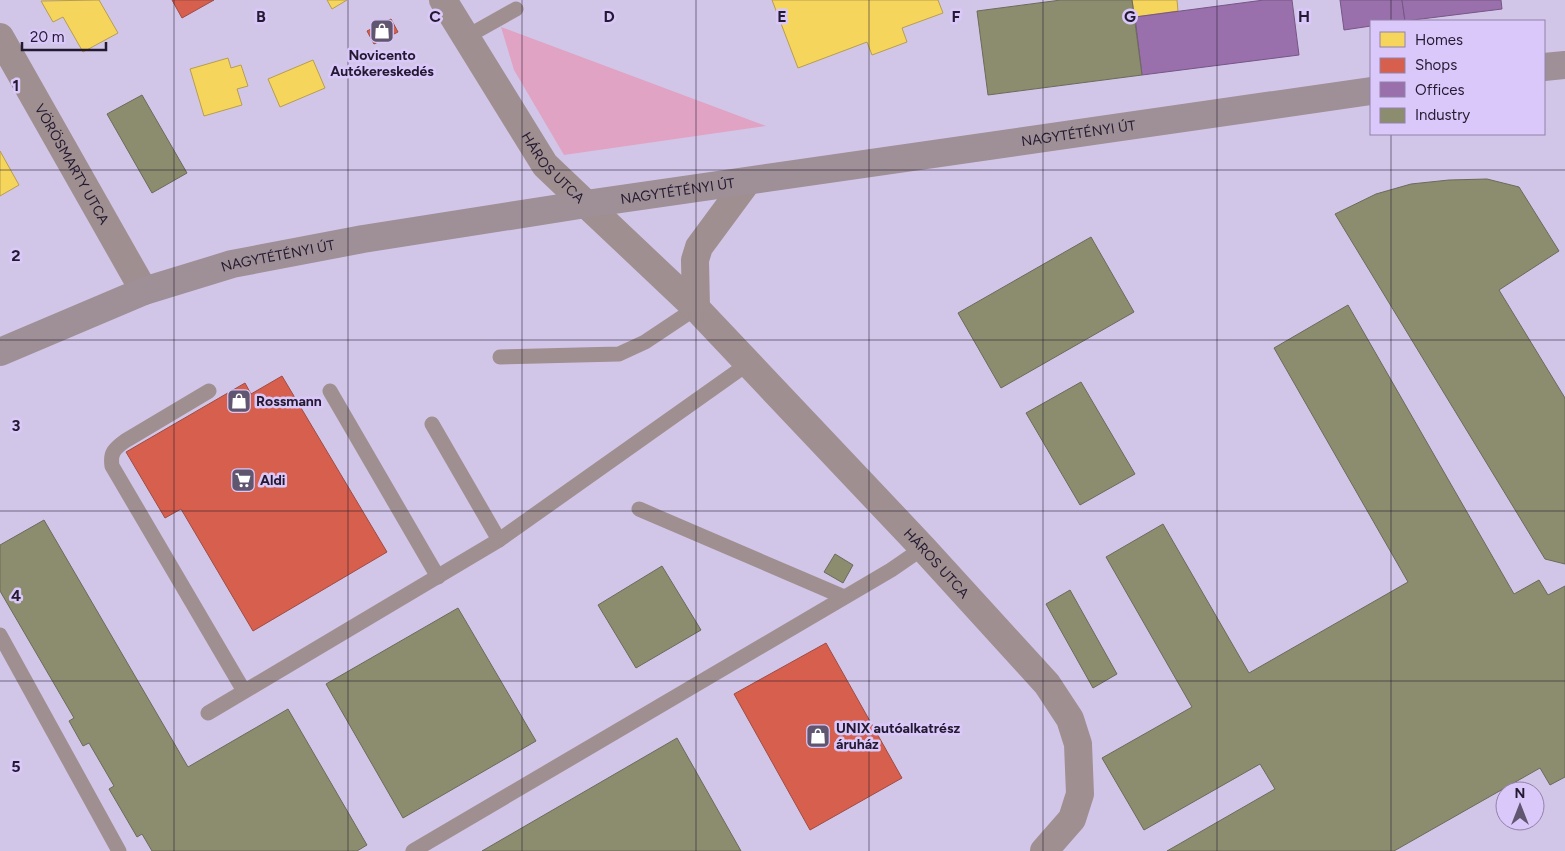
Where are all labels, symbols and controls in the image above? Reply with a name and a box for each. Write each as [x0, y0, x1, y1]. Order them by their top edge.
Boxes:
text: B [256, 7, 266, 26]
text: C [429, 7, 441, 26]
text: D [603, 7, 615, 26]
text: E [777, 7, 787, 26]
text: F [952, 7, 961, 26]
text: G [1124, 7, 1136, 26]
text: H [1298, 7, 1310, 26]
shop icon: Novicento Autókereskedés [369, 18, 395, 44]
scale bar [22, 20, 106, 52]
legend [1370, 20, 1545, 135]
text: 20 m [30, 28, 64, 46]
text: Homes [1415, 31, 1463, 49]
place label: Novicento Autókereskedés [330, 47, 434, 80]
text: Shops [1415, 56, 1457, 74]
text: 1 [13, 76, 19, 95]
text: Offices [1415, 81, 1465, 99]
street label: VÖRÖSMARTY UTCA [31, 101, 113, 228]
text: Industry [1415, 106, 1470, 124]
street label: NAGYTÉTÉNYI ÚT [1020, 116, 1137, 150]
street label: HÁROS UTCA [518, 129, 588, 207]
street label: NAGYTÉTÉNYI ÚT [619, 174, 736, 207]
street label: NAGYTÉTÉNYI ÚT [219, 236, 336, 275]
text: 2 [11, 246, 21, 265]
shop icon: Rossmann [226, 388, 252, 414]
place label: Rossmann [256, 393, 322, 410]
text: 3 [12, 416, 21, 435]
supermarket icon: Aldi [230, 467, 256, 493]
place label: Aldi [260, 472, 285, 489]
street label: HÁROS UTCA [900, 525, 973, 602]
text: 4 [11, 586, 21, 605]
place label: UNIX autóalkatrész áruház [836, 720, 960, 753]
shop icon: UNIX autóalkatrész áruház [805, 723, 831, 749]
text: 5 [11, 757, 21, 776]
north arrow [1495, 781, 1545, 831]
text: N [1515, 785, 1525, 802]

